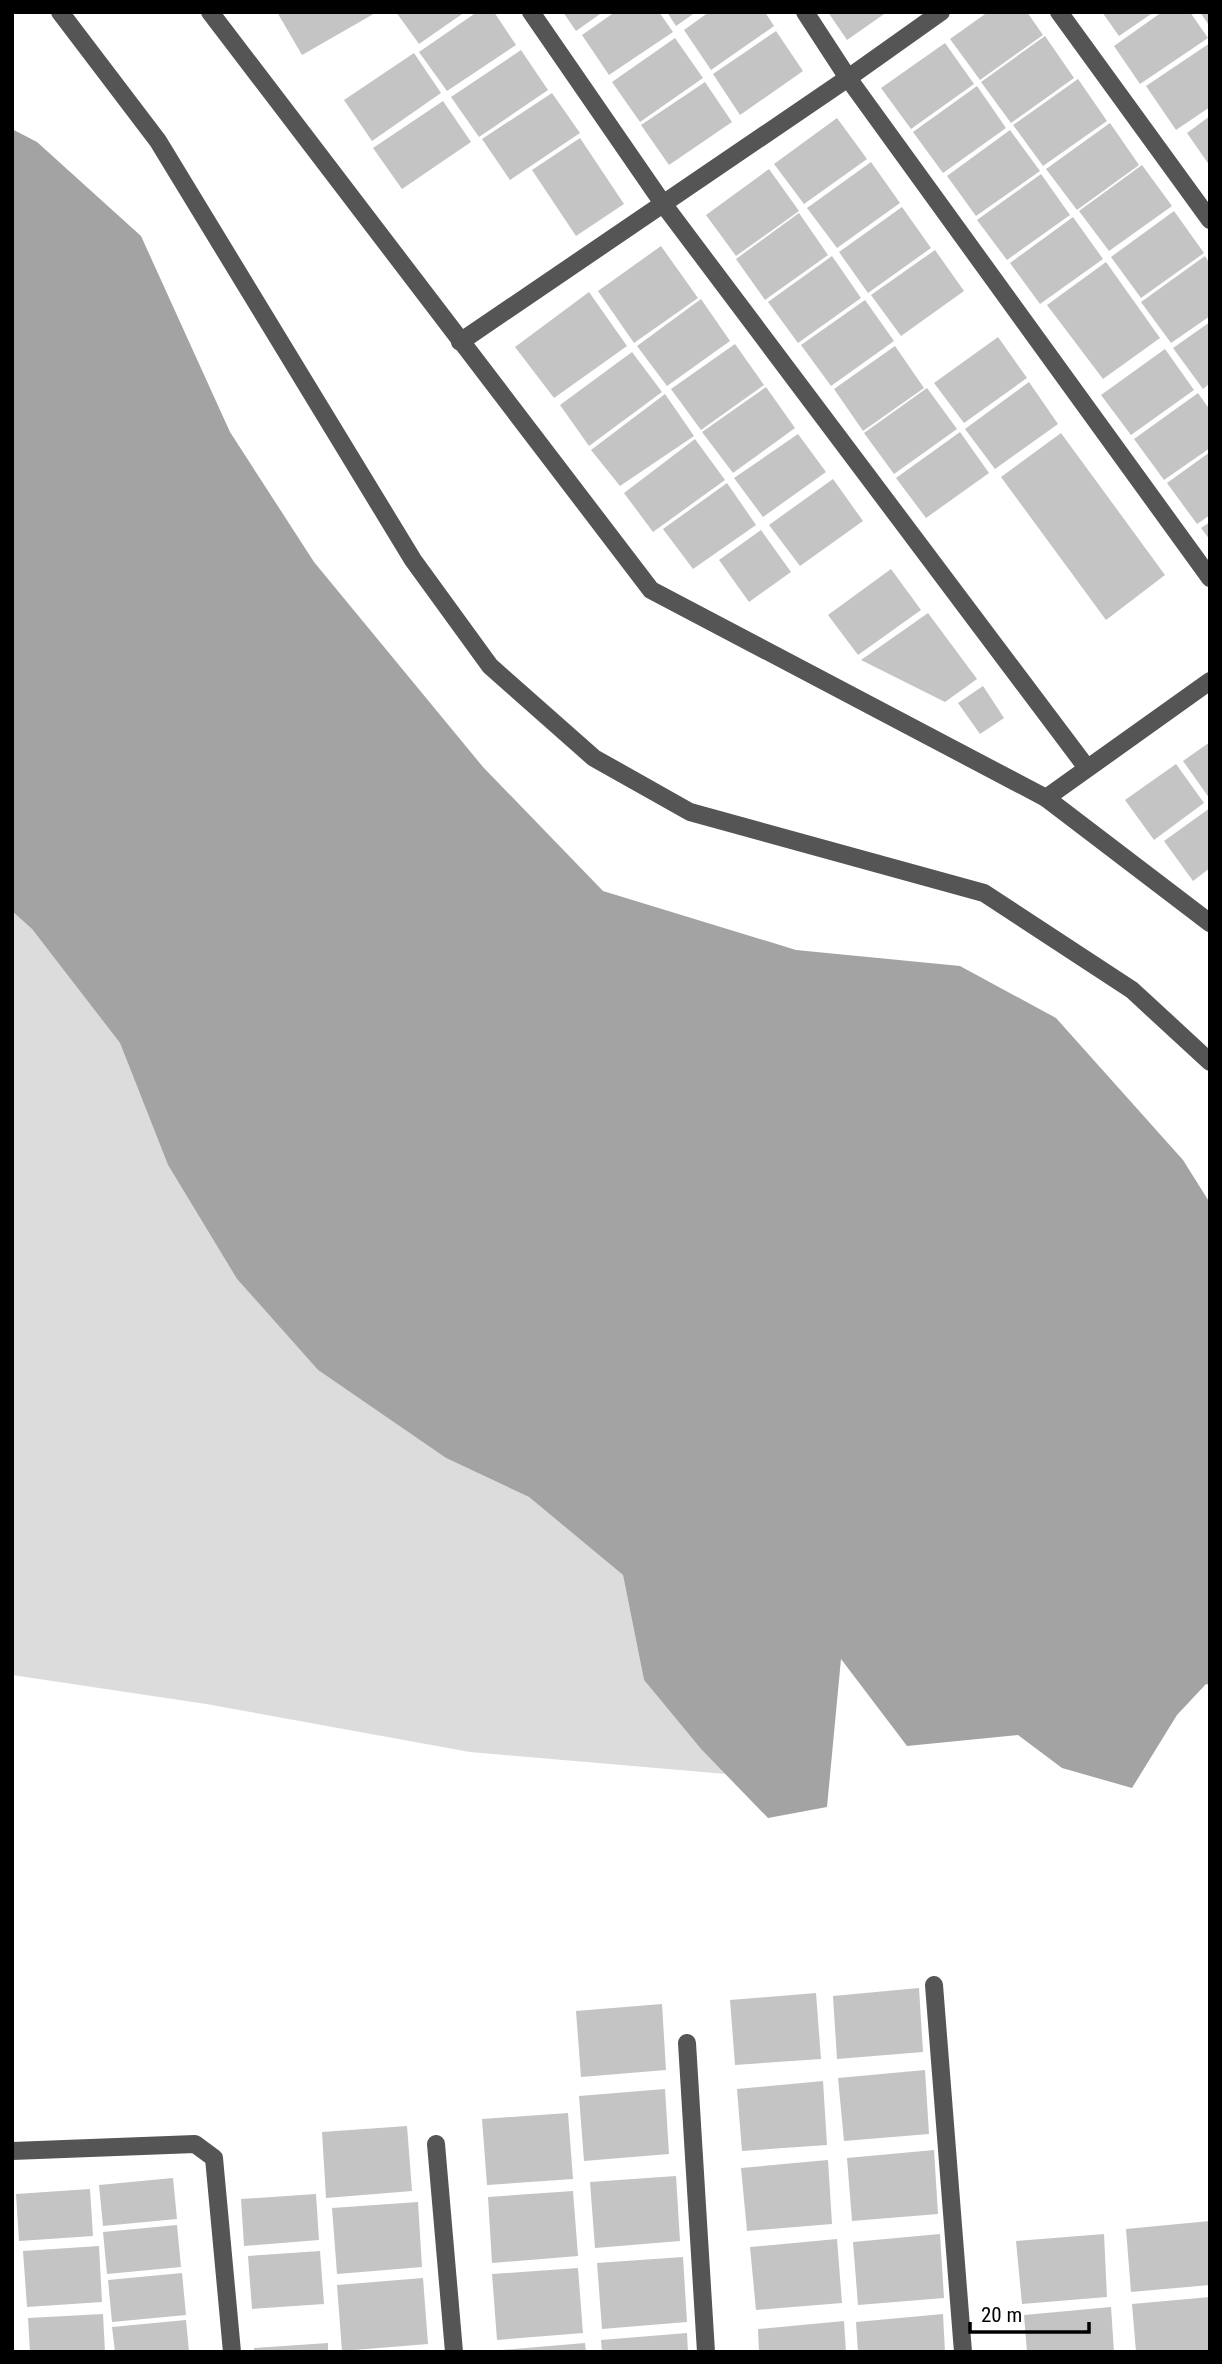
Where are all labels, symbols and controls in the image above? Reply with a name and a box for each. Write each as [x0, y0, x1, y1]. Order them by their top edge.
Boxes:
scale bar [970, 2290, 1089, 2334]
text: 20 m [981, 2303, 1022, 2327]

